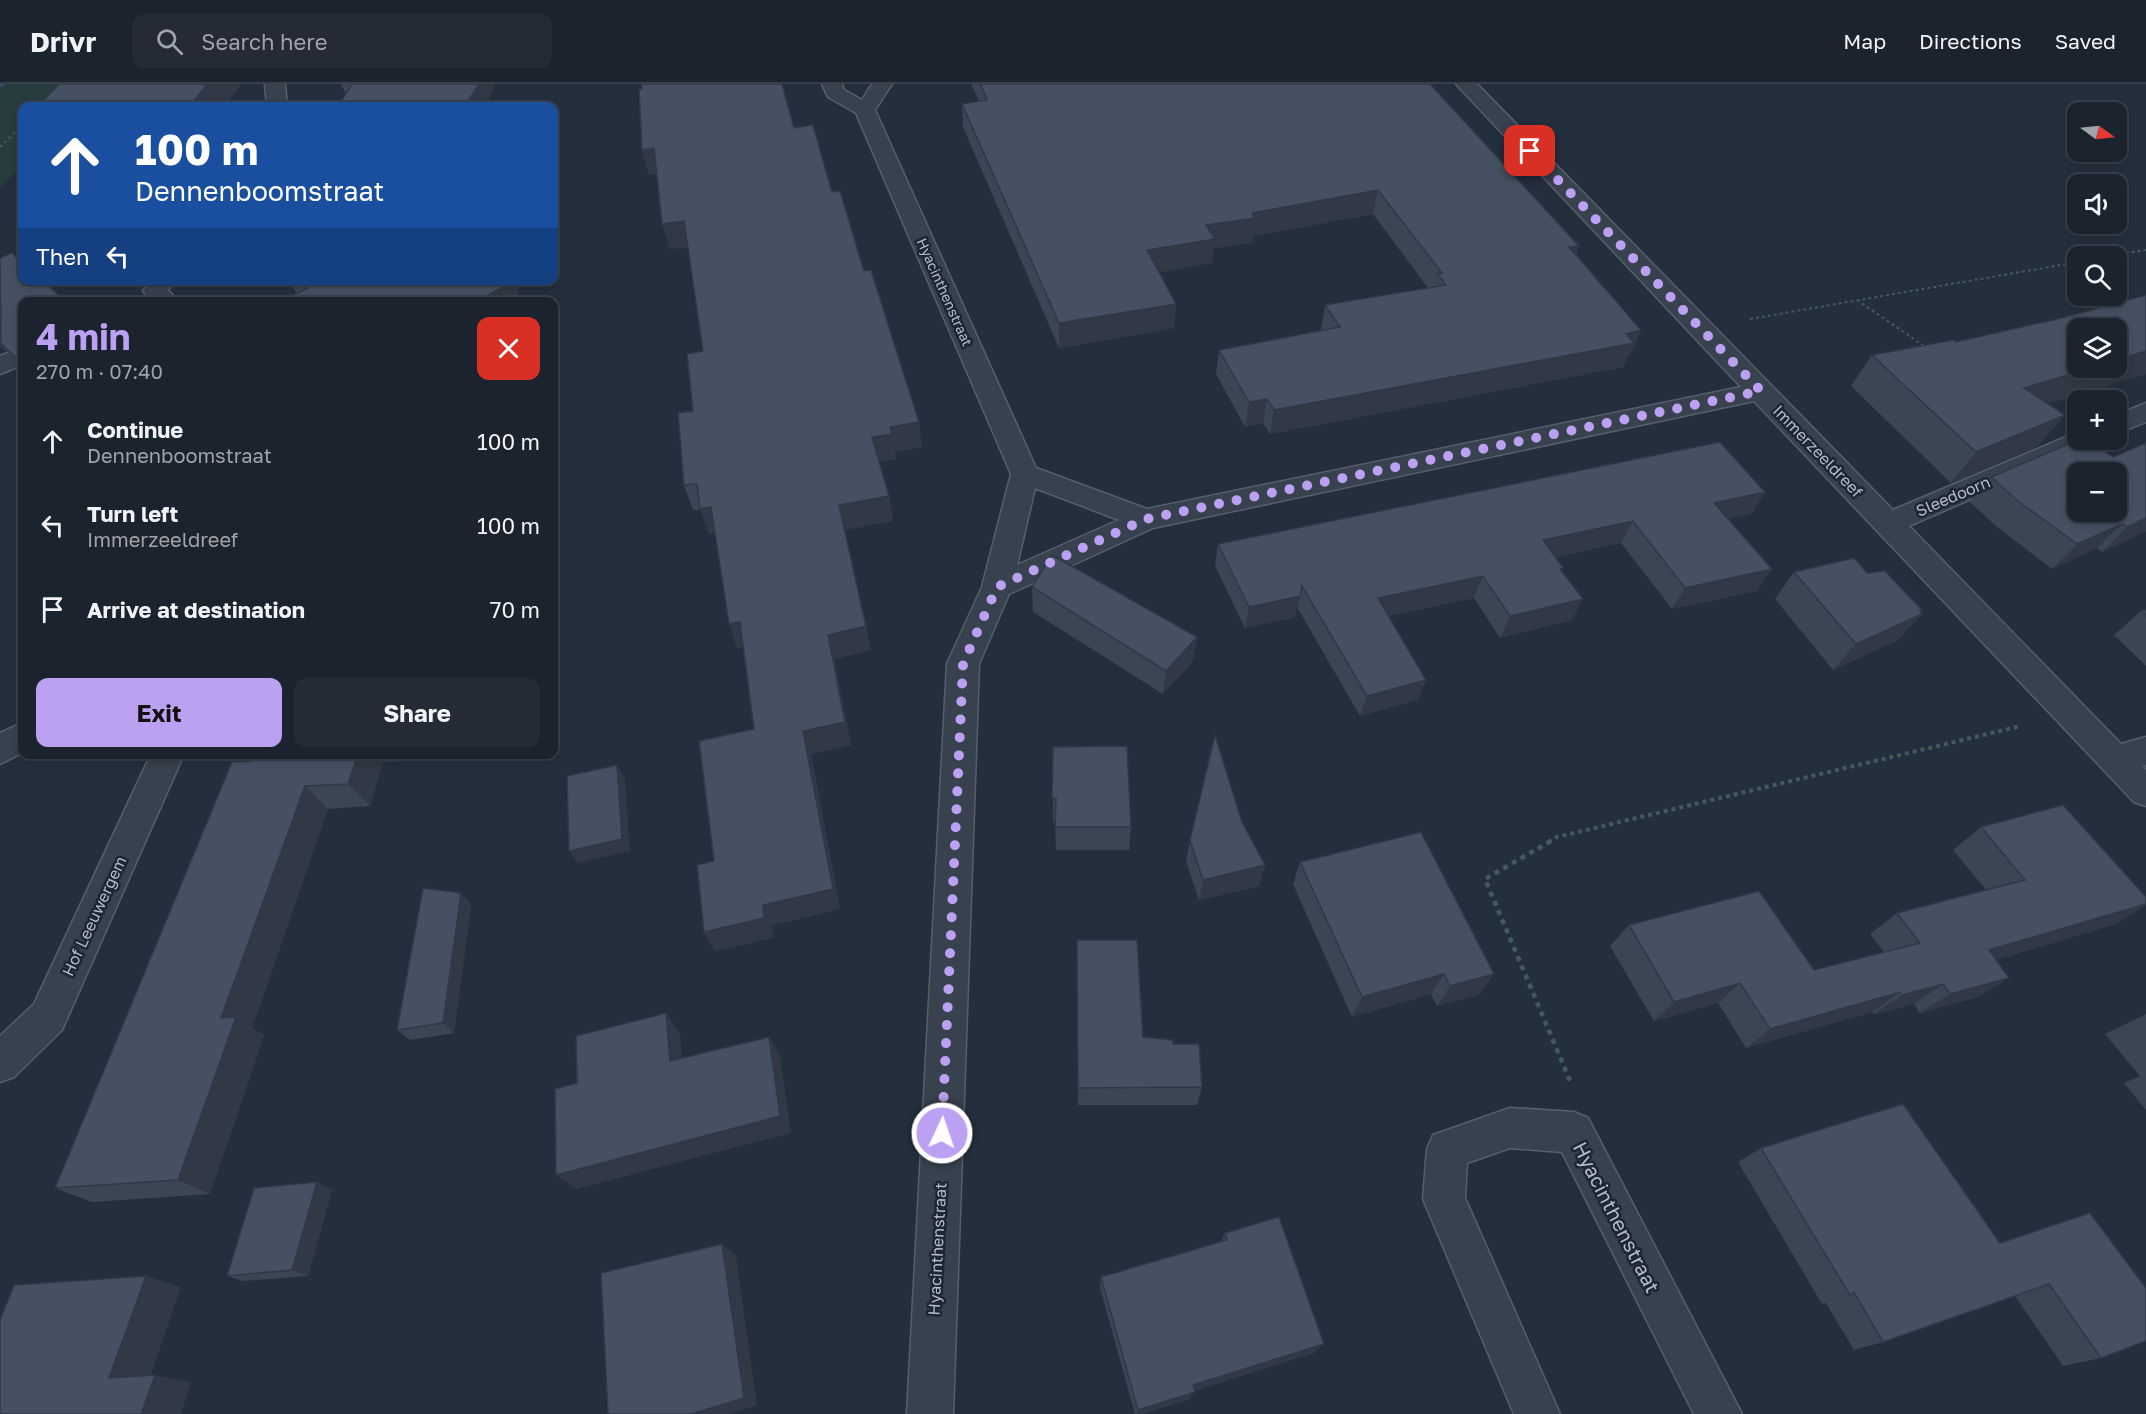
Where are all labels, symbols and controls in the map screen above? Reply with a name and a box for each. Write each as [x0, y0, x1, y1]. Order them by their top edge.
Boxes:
search box [132, 14, 552, 68]
text: Drivr [30, 25, 96, 58]
icon: search [153, 25, 186, 58]
text: Search here [201, 28, 327, 55]
text: Map [1843, 28, 1886, 54]
text: Directions [1919, 28, 2022, 54]
text: Saved [2055, 28, 2116, 54]
north arrow [2067, 102, 2127, 162]
map controls [2067, 102, 2127, 522]
text: 100 m [135, 124, 258, 174]
pin [1504, 125, 1555, 176]
icon: ahead [36, 126, 114, 204]
icon: arrive [1513, 134, 1546, 167]
button: sound [2067, 174, 2127, 234]
text: Dennenboomstraat [135, 175, 384, 207]
street label: Hyacinthenstraat [914, 235, 976, 349]
icon: left [101, 240, 134, 273]
text: Then [36, 243, 89, 270]
button: search [2067, 246, 2127, 306]
text: 4 min [36, 315, 131, 358]
button: close [477, 317, 540, 380]
button: layers [2067, 318, 2127, 378]
text: 270 m · 07:40 [36, 359, 163, 383]
button: + [2067, 390, 2127, 450]
street label: Immerzeeldreef [1769, 401, 1867, 502]
text: Continue [87, 416, 183, 443]
icon: ahead [36, 425, 69, 458]
text: 100 m [477, 428, 540, 455]
text: Dennenboomstraat [87, 443, 272, 467]
button: − [2067, 462, 2127, 522]
street label: Sleedoorn [1913, 471, 1993, 521]
text: Turn left [87, 500, 178, 527]
icon: left [36, 509, 69, 542]
text: 100 m [477, 512, 540, 539]
text: Immerzeeldreef [87, 527, 238, 551]
icon: arrive [36, 593, 69, 626]
text: Arrive at destination [87, 596, 305, 623]
text: 70 m [490, 596, 540, 623]
button: Exit [36, 678, 282, 747]
button: Share [294, 678, 540, 747]
street label: Hof Leeuwergem [57, 853, 131, 979]
position arrow [910, 1101, 974, 1165]
street label: Hyacinthenstraat [1569, 1137, 1665, 1297]
street label: Hyacinthenstraat [924, 1182, 950, 1316]

